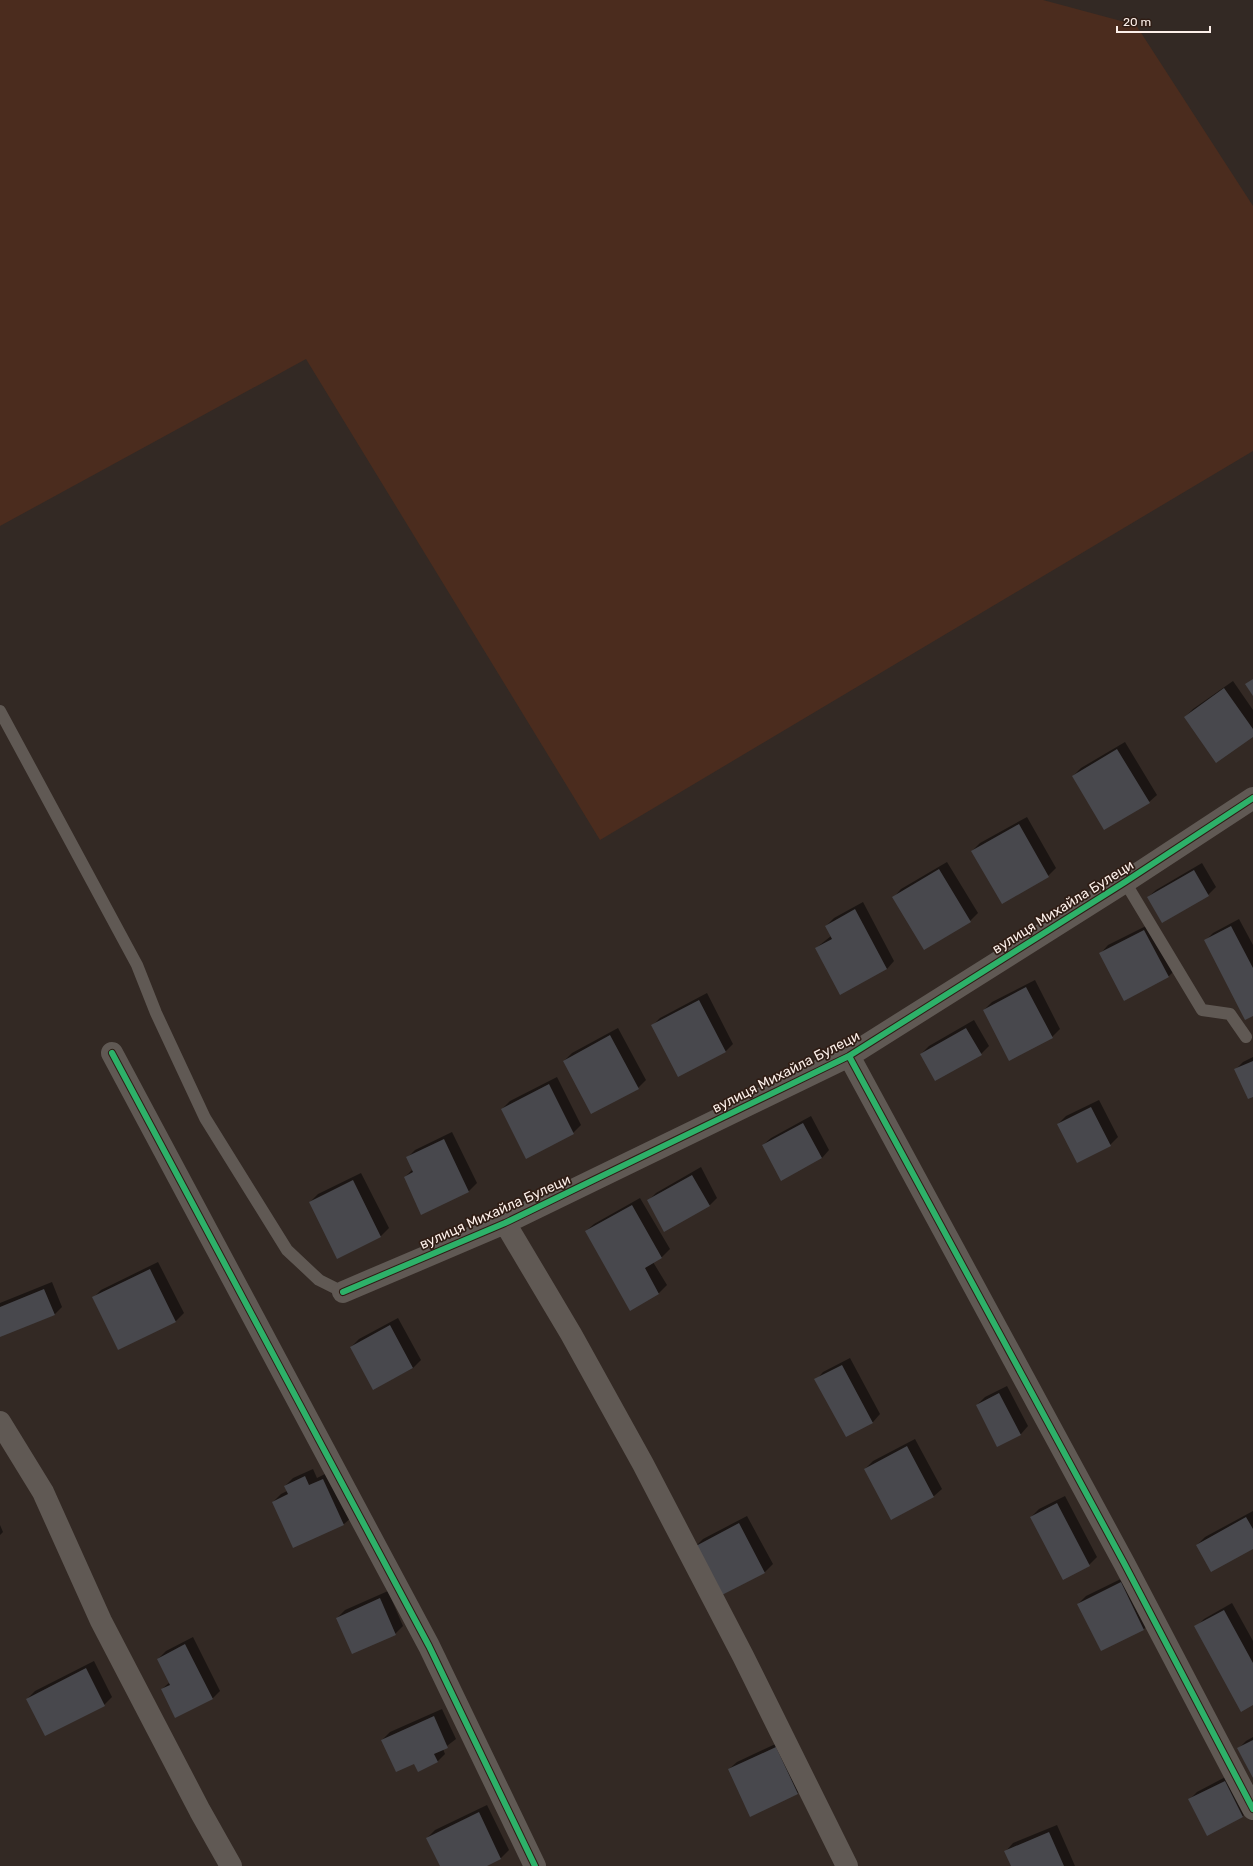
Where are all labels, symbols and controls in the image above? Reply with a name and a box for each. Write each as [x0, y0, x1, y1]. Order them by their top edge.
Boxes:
scale bar [1117, 8, 1210, 34]
text: 20 m [1123, 15, 1151, 29]
street label: вулиця Михайла Булеци [989, 856, 1137, 958]
street label: вулиця Михайла Булеци [709, 1027, 863, 1117]
street label: вулиця Михайла Булеци [417, 1171, 573, 1253]

